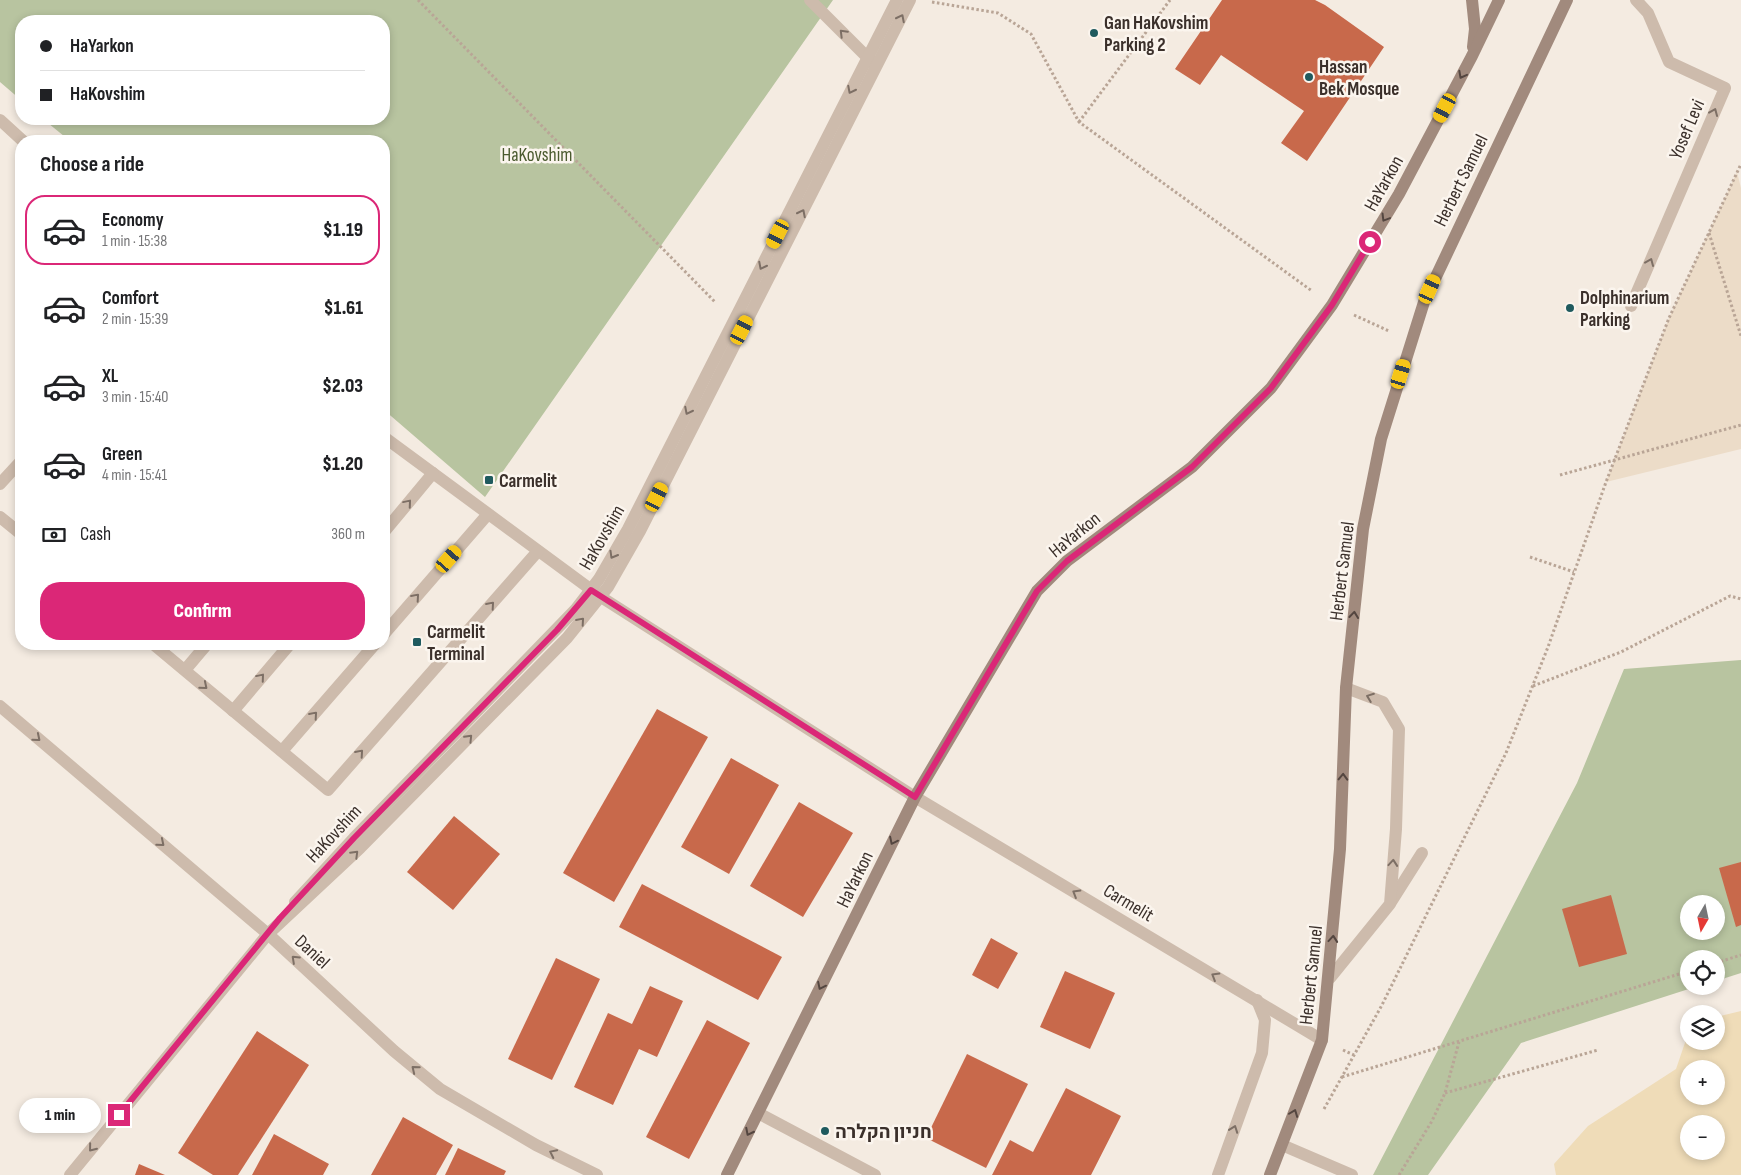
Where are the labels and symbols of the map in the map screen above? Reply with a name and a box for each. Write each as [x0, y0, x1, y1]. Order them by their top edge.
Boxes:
place label: Gan HaKovshim Parking 2 [1104, 12, 1208, 57]
one-way arrow [895, 14, 905, 23]
marker: Gan HaKovshim Parking 2 [1088, 27, 1100, 39]
one-way arrow [840, 30, 849, 39]
place label: Hassan Bek Mosque [1319, 56, 1399, 101]
one-way arrow [1458, 70, 1468, 79]
marker: Hassan Bek Mosque [1303, 71, 1315, 83]
one-way arrow [847, 85, 857, 94]
car [1431, 91, 1458, 125]
street label: Yosef Levi [1664, 96, 1710, 163]
one-way arrow [1708, 108, 1719, 117]
street label: Herbert Samuel [1429, 131, 1494, 230]
park label: HaKovshim [501, 144, 573, 167]
street label: HaYarkon [1360, 152, 1409, 215]
one-way arrow [796, 209, 806, 218]
one-way arrow [1381, 213, 1391, 222]
car [764, 217, 791, 251]
route start [1359, 231, 1381, 253]
one-way arrow [1644, 258, 1655, 267]
one-way arrow [758, 261, 768, 270]
car [1417, 272, 1442, 306]
place label: Dolphinarium Parking [1580, 287, 1669, 332]
marker: Dolphinarium Parking [1564, 302, 1576, 314]
car [728, 313, 755, 347]
car [1389, 357, 1412, 391]
one-way arrow [684, 406, 694, 415]
place label: Carmelit [499, 470, 557, 493]
marker: Carmelit [483, 474, 495, 486]
car [643, 480, 670, 514]
one-way arrow [403, 499, 412, 508]
street label: HaKovshim [575, 501, 630, 574]
street label: HaYarkon [1044, 507, 1105, 563]
street label: Herbert Samuel [1325, 520, 1360, 622]
car [433, 543, 464, 575]
one-way arrow [609, 550, 619, 559]
one-way arrow [410, 594, 419, 603]
one-way arrow [485, 601, 494, 610]
one-way arrow [1348, 611, 1359, 619]
one-way arrow [576, 617, 585, 626]
place label: Carmelit Terminal [427, 621, 485, 666]
marker: Carmelit Terminal [411, 636, 423, 648]
one-way arrow [256, 674, 265, 683]
one-way arrow [198, 681, 207, 690]
one-way arrow [1366, 693, 1375, 703]
one-way arrow [308, 711, 317, 720]
one-way arrow [31, 732, 40, 740]
one-way arrow [463, 734, 472, 743]
one-way arrow [355, 750, 363, 759]
one-way arrow [1338, 773, 1348, 780]
street label: HaKovshim [301, 800, 367, 868]
one-way arrow [889, 836, 900, 845]
one-way arrow [155, 837, 164, 846]
street label: HaYarkon [832, 848, 879, 912]
one-way arrow [349, 850, 358, 859]
one-way arrow [1388, 859, 1399, 867]
street label: Carmelit [1099, 879, 1158, 927]
one-way arrow [1072, 889, 1081, 899]
north arrow [1680, 895, 1725, 940]
street label: Herbert Samuel [1295, 924, 1328, 1026]
street label: Daniel [290, 930, 334, 974]
one-way arrow [1327, 935, 1338, 943]
one-way arrow [291, 956, 300, 965]
one-way arrow [1212, 972, 1221, 982]
one-way arrow [817, 981, 827, 990]
one-way arrow [412, 1066, 421, 1074]
callout: 1 min [19, 1098, 102, 1132]
route end [108, 1104, 130, 1126]
one-way arrow [1288, 1110, 1298, 1118]
place label: חניון הקלרה [835, 1121, 932, 1144]
marker: חניון הקלרה [819, 1125, 831, 1137]
one-way arrow [1228, 1125, 1238, 1134]
one-way arrow [745, 1127, 755, 1136]
one-way arrow [89, 1142, 98, 1151]
one-way arrow [549, 1149, 558, 1159]

